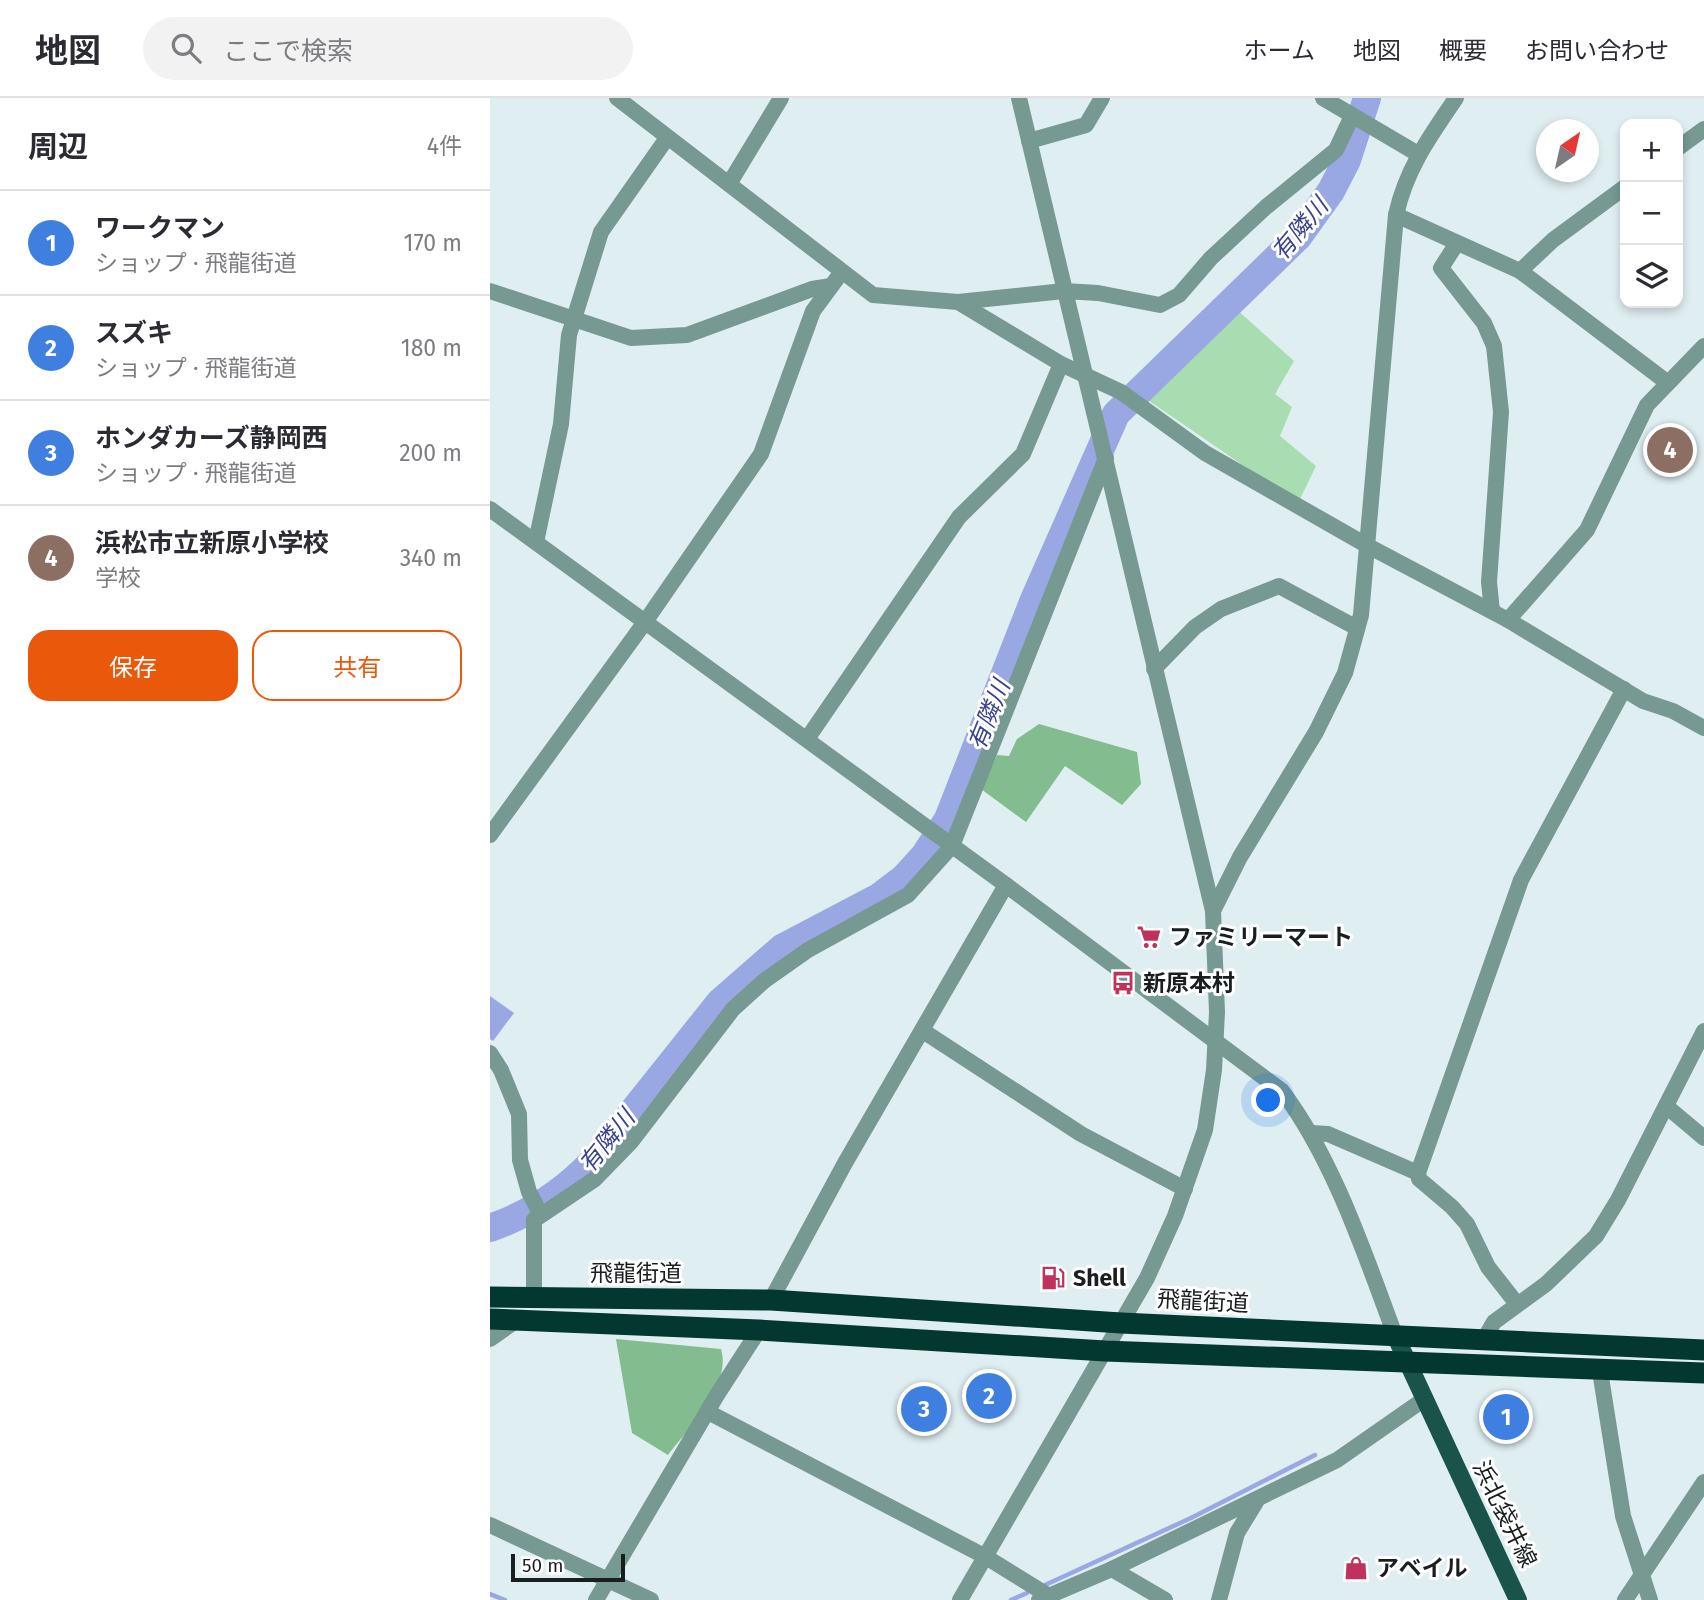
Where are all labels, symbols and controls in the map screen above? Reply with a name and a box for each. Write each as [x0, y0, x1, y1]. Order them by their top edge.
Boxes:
search box [143, 17, 633, 80]
icon: search [167, 29, 205, 67]
text: 地図 [35, 31, 101, 71]
text: ここで検索 [223, 36, 353, 67]
text: ホーム [1244, 37, 1315, 65]
text: 地図 [1353, 37, 1401, 65]
text: 概要 [1439, 37, 1487, 65]
text: お問い合わせ [1525, 37, 1669, 65]
north arrow [1536, 119, 1599, 182]
map controls [1620, 119, 1683, 308]
button: + [1620, 119, 1683, 182]
text: 周辺 [28, 129, 88, 165]
text: 4件 [427, 132, 462, 160]
button: − [1620, 182, 1683, 245]
water label: 有隣川 [1266, 190, 1336, 266]
text: ワークマン [95, 213, 225, 244]
text: 1 [46, 229, 56, 257]
text: 170 m [403, 229, 462, 257]
button: layers [1620, 245, 1683, 308]
text: ショップ · 飛龍街道 [95, 249, 297, 277]
text: スズキ [95, 318, 173, 349]
text: 2 [45, 334, 57, 362]
text: 180 m [401, 334, 462, 362]
text: ショップ · 飛龍街道 [95, 354, 297, 382]
text: ホンダカーズ静岡西 [95, 423, 328, 454]
pin: 4 [1647, 424, 1693, 476]
text: 3 [45, 439, 57, 467]
text: 200 m [399, 439, 462, 467]
text: ショップ · 飛龍街道 [95, 459, 297, 487]
text: 浜松市立新原小学校 [95, 528, 329, 559]
text: 4 [45, 544, 58, 572]
text: 340 m [400, 544, 462, 572]
text: 学校 [95, 564, 141, 592]
button: 保存 [28, 630, 238, 701]
button: 共有 [252, 630, 462, 701]
water label: 有隣川 [963, 674, 1017, 754]
supermarket icon: ファミリーマート [1135, 923, 1163, 951]
place label: ファミリーマート [1169, 923, 1353, 951]
bus stop icon: 新原本村 [1109, 969, 1137, 997]
place label: 新原本村 [1143, 969, 1235, 997]
your location [1251, 1083, 1285, 1117]
water label: 有隣川 [573, 1102, 642, 1178]
street label: 飛龍街道 [590, 1259, 682, 1287]
fuel station icon: Shell [1039, 1264, 1067, 1292]
place label: Shell [1073, 1264, 1126, 1292]
street label: 飛龍街道 [1156, 1285, 1250, 1317]
pin: 2 [966, 1370, 1012, 1422]
pin: 3 [901, 1383, 947, 1435]
pin: 1 [1483, 1391, 1529, 1443]
street label: 浜北袋井線 [1467, 1456, 1543, 1572]
scale bar [511, 1551, 625, 1583]
text: 50 m [522, 1554, 563, 1577]
shop icon: アベイル [1342, 1554, 1370, 1582]
place label: アベイル [1376, 1554, 1468, 1582]

